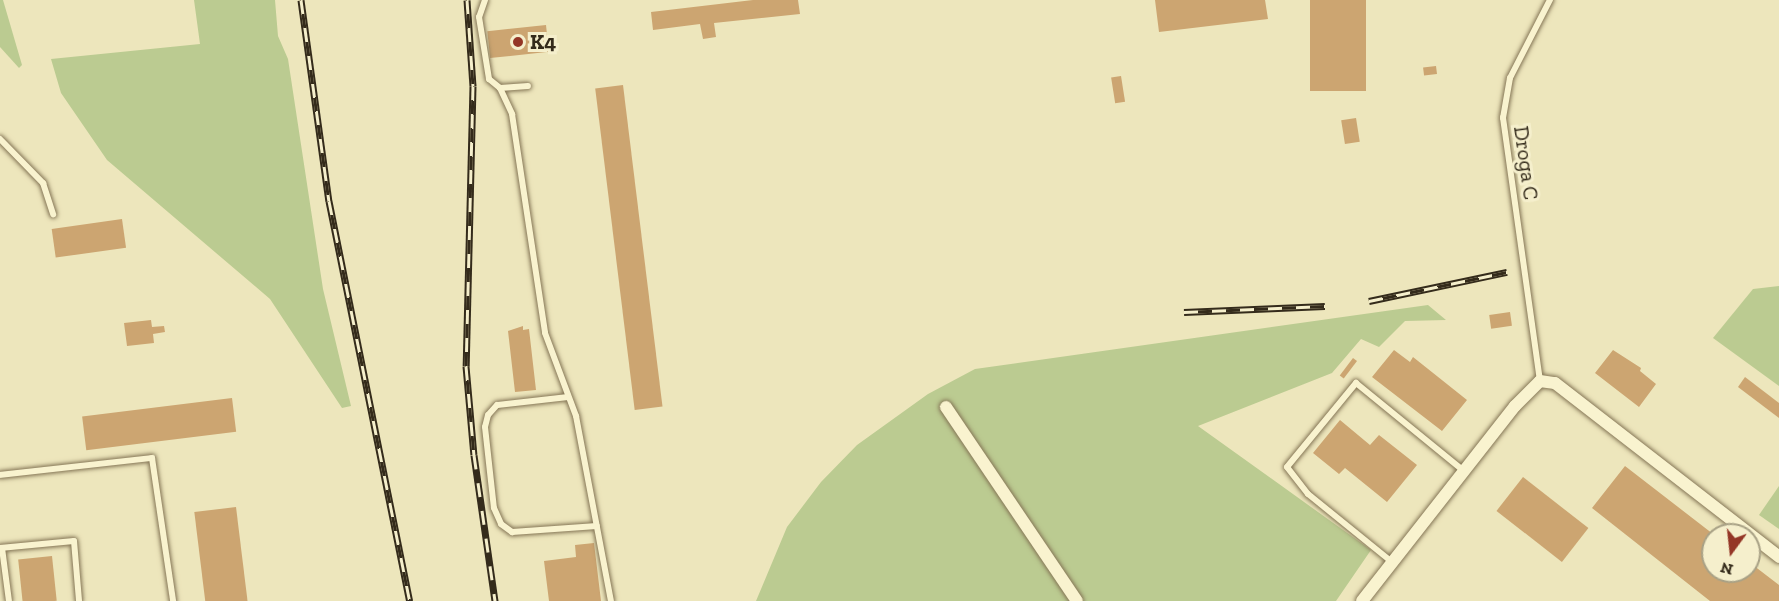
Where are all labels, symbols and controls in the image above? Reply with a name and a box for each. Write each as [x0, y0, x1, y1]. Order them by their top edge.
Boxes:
place label: K4 [530, 29, 556, 55]
marker: K4 [511, 35, 525, 49]
street label: Droga C [1508, 124, 1544, 202]
north arrow [1701, 523, 1761, 583]
text: N [1718, 558, 1735, 580]

